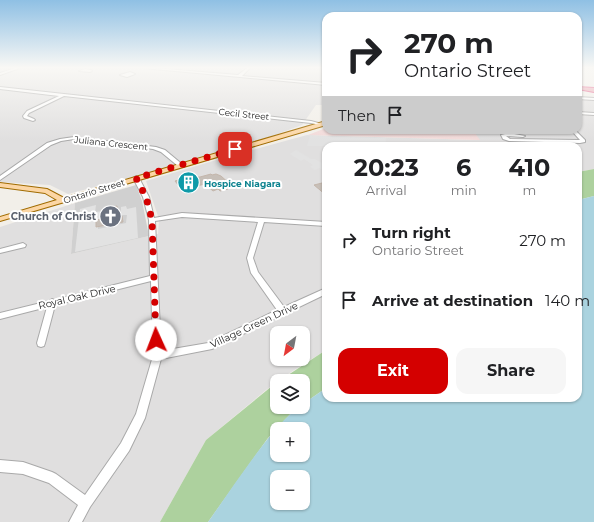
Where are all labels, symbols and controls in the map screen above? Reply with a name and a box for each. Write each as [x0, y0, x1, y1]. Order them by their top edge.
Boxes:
text: 270 m [404, 26, 494, 60]
icon: right [338, 28, 390, 80]
text: Ontario Street [404, 60, 531, 82]
icon: arrive [384, 104, 406, 126]
street label: Cecil Street [218, 106, 270, 122]
text: Then [338, 106, 376, 125]
pin [218, 132, 252, 166]
street label: Juliana Crescent [72, 134, 149, 152]
icon: arrive [224, 138, 246, 160]
text: 20:23 [354, 153, 419, 182]
text: 6 [456, 153, 471, 182]
text: 410 [509, 153, 550, 182]
building icon: Hospice Niagara [176, 170, 202, 196]
street label: Ontario Street [62, 176, 126, 206]
place label: Hospice Niagara [204, 178, 281, 189]
text: Arrival [366, 182, 407, 198]
text: min [451, 182, 477, 198]
text: m [522, 182, 536, 198]
church icon: Church of Christ [98, 203, 124, 229]
place label: Church of Christ [11, 210, 97, 223]
text: Turn right [372, 223, 451, 242]
icon: right [338, 229, 360, 251]
text: 270 m [519, 231, 566, 250]
text: Ontario Street [372, 242, 464, 258]
street label: Royal Oak Drive [37, 282, 117, 312]
icon: arrive [338, 289, 360, 311]
text: Arrive at destination [372, 291, 533, 310]
text: 140 m [545, 291, 590, 310]
street label: Village Green Drive [208, 299, 300, 351]
position arrow [135, 319, 177, 361]
north arrow [270, 326, 310, 366]
map controls [270, 326, 310, 510]
button: Exit [338, 348, 448, 394]
button: Share [456, 348, 566, 394]
button: layers [270, 374, 310, 414]
button: + [270, 422, 310, 462]
button: − [270, 470, 310, 510]

